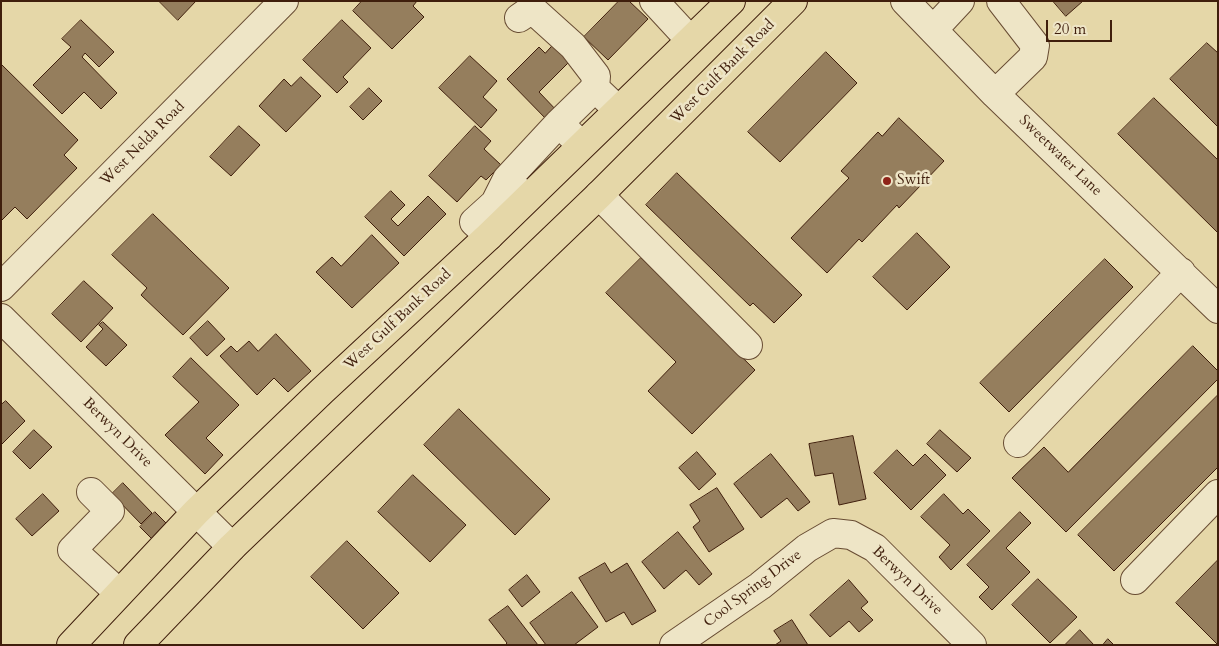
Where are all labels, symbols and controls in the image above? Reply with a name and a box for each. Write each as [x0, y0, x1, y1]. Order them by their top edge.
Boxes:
scale bar [1049, 10, 1115, 42]
street label: West Gulf Bank Road [667, 16, 779, 128]
text: 20 m [1054, 19, 1086, 39]
street label: West Nelda Road [97, 98, 189, 190]
street label: Sweetwater Lane [1015, 112, 1105, 200]
place label: Swift [897, 172, 930, 190]
marker: Swift [881, 175, 893, 187]
street label: West Gulf Bank Road [341, 266, 455, 374]
street label: Berwyn Drive [78, 394, 156, 472]
street label: Berwyn Drive [868, 543, 946, 619]
street label: Cool Spring Drive [700, 546, 806, 632]

